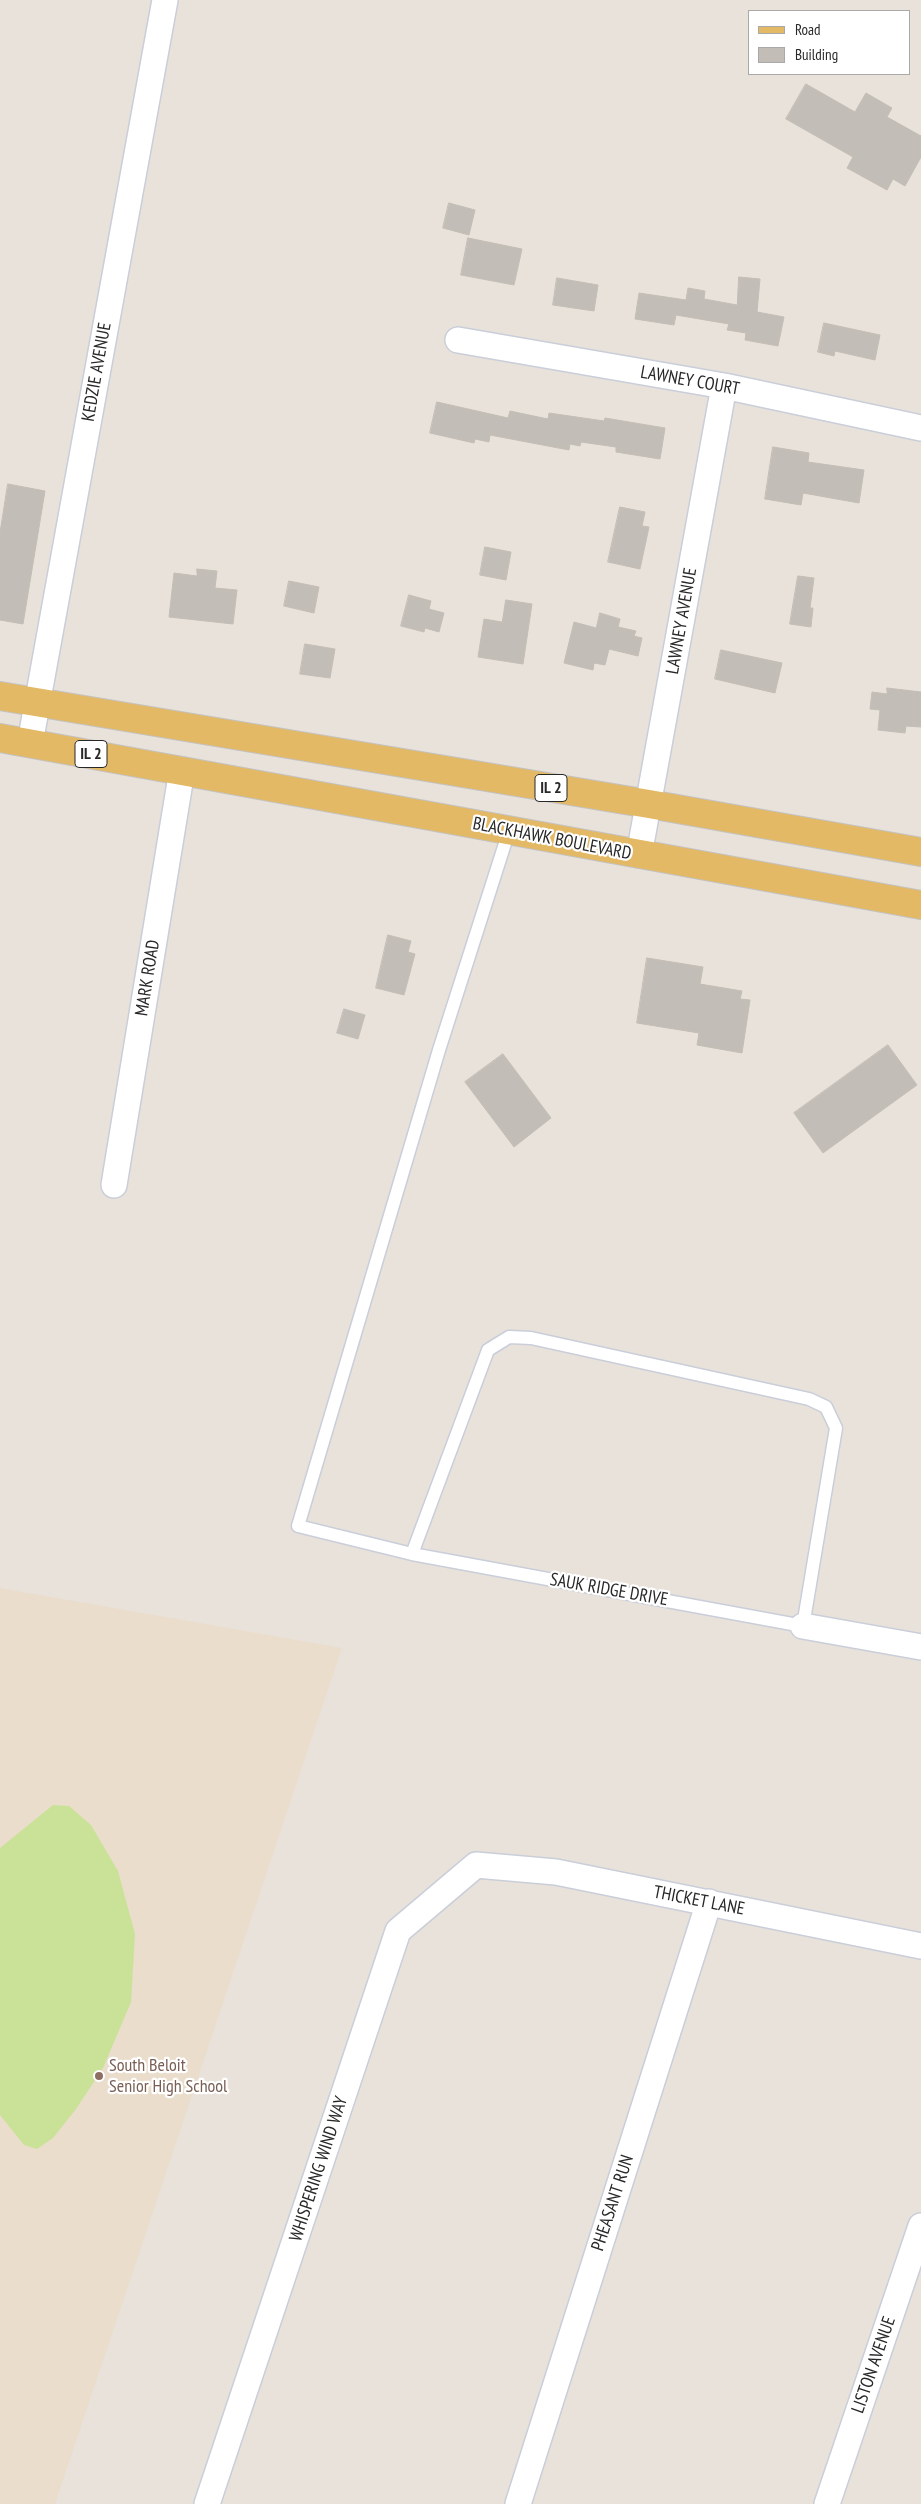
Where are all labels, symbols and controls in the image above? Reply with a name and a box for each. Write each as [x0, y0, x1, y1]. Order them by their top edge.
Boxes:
legend [748, 10, 911, 75]
text: Road [795, 20, 821, 39]
text: Building [795, 45, 838, 64]
street label: KEDZIE AVENUE [78, 321, 116, 423]
street label: LAWNEY COURT [639, 362, 741, 400]
street label: LAWNEY AVENUE [662, 566, 702, 676]
road number: IL 2 [75, 741, 107, 768]
road number: IL 2 [535, 774, 567, 801]
street label: BLACKHAWK BOULEVARD [471, 813, 633, 865]
street label: MARK ROAD [131, 938, 165, 1018]
street label: SAUK RIDGE DRIVE [548, 1569, 670, 1611]
street label: THICKET LANE [652, 1882, 746, 1920]
place label: South Beloit Senior High School [109, 2055, 227, 2098]
marker: South Beloit Senior High School [93, 2070, 105, 2082]
street label: WHISPERING WIND WAY [285, 2094, 353, 2244]
street label: PHEASANT RUN [587, 2152, 639, 2254]
street label: LISTON AVENUE [847, 2314, 901, 2416]

